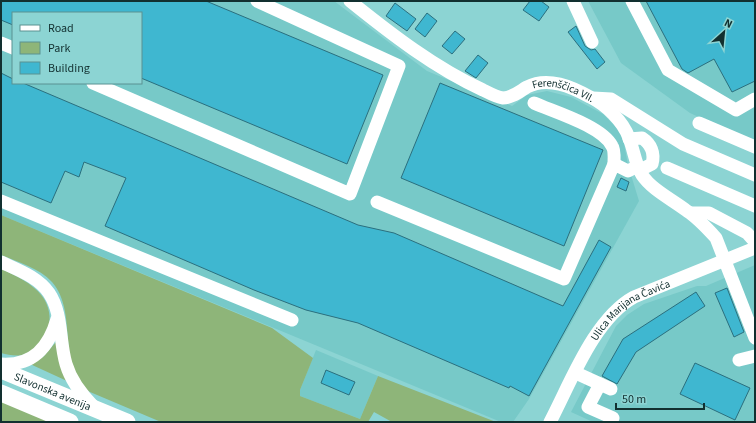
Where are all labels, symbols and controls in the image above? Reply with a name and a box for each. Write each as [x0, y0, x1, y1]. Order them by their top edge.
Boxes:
legend [12, 12, 142, 84]
north arrow [704, 12, 744, 52]
text: N [722, 15, 735, 32]
text: Road [48, 20, 74, 37]
text: Park [48, 40, 70, 57]
text: Building [48, 60, 90, 77]
street label: Ferenščica VII. [530, 75, 597, 106]
street label: Ulica Marijana Čavića [587, 276, 672, 344]
street label: Slavonska avenija [12, 369, 93, 414]
scale bar [616, 385, 704, 411]
text: 50 m [622, 391, 646, 408]

